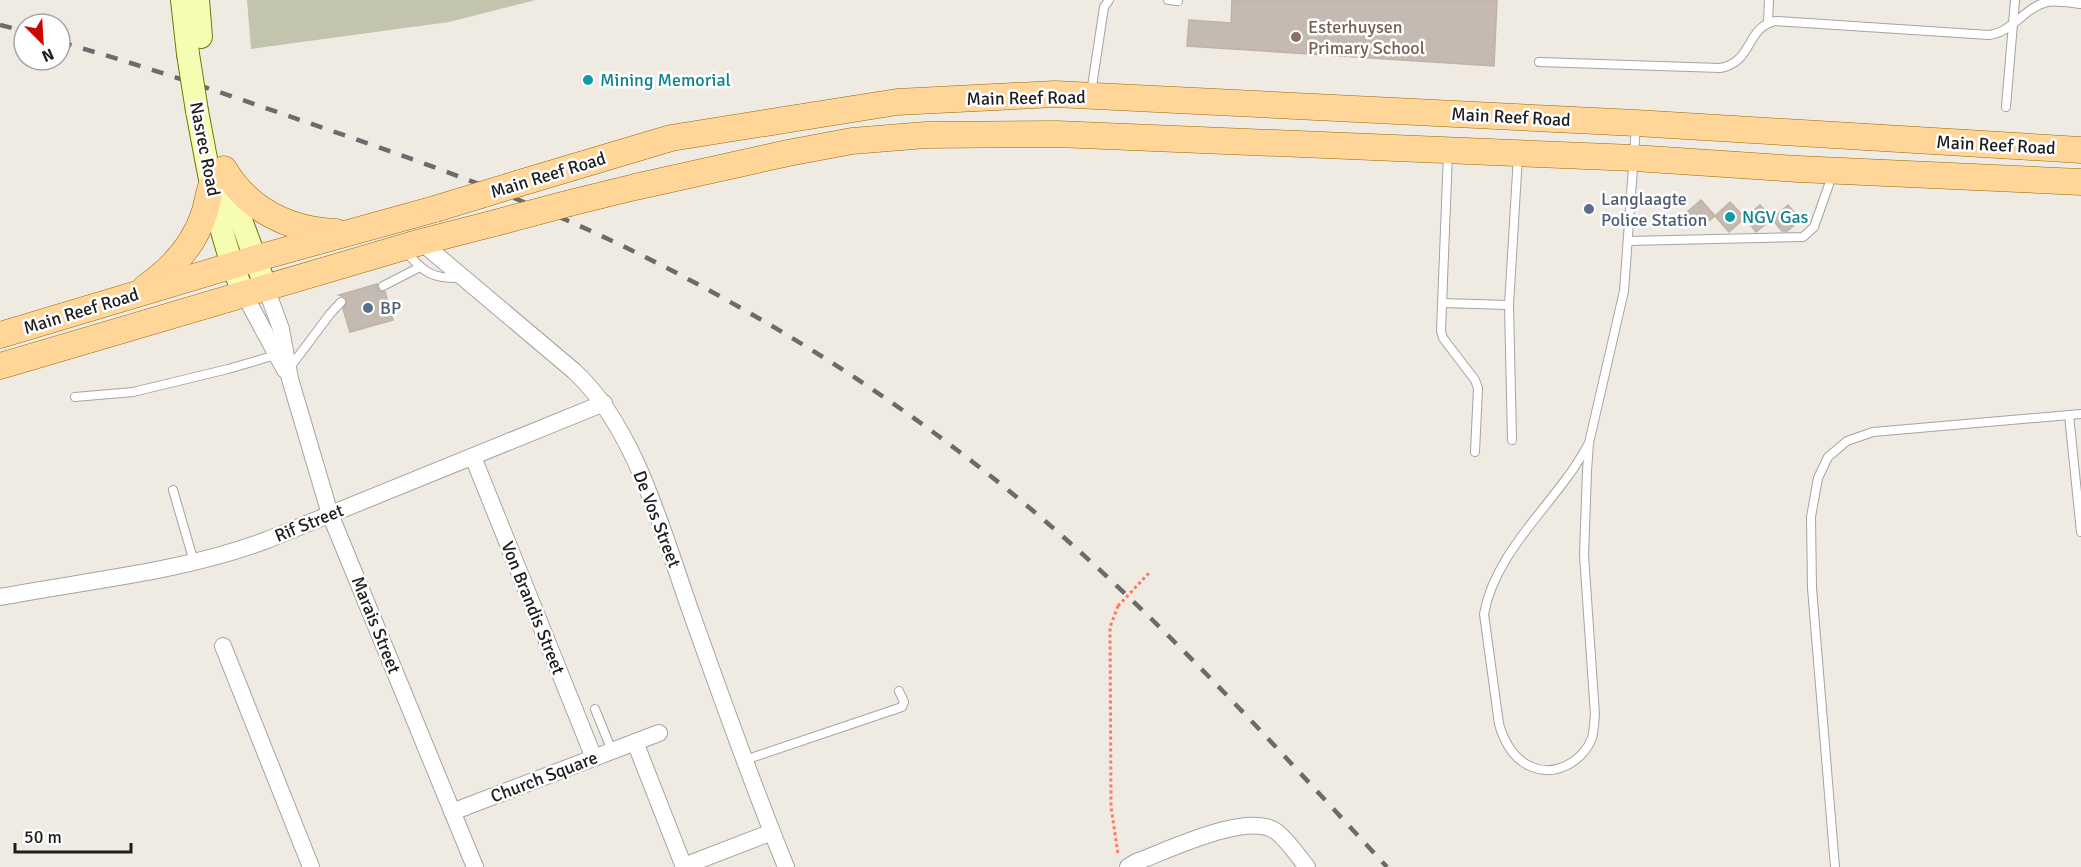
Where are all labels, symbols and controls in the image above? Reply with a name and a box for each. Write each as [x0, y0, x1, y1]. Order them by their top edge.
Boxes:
north arrow [12, 12, 72, 72]
place label: Esterhuysen Primary School [1308, 16, 1425, 59]
marker: Esterhuysen Primary School [1289, 30, 1303, 44]
text: N [39, 43, 57, 66]
place label: Mining Memorial [600, 69, 731, 91]
marker: Mining Memorial [581, 73, 595, 87]
street label: Main Reef Road [966, 86, 1086, 110]
street label: Nasrec Road [185, 100, 225, 198]
street label: Main Reef Road [1451, 103, 1571, 131]
street label: Main Reef Road [1936, 131, 2056, 159]
street label: Main Reef Road [488, 147, 608, 203]
place label: Langlaagte Police Station [1601, 188, 1707, 231]
marker: Langlaagte Police Station [1582, 202, 1596, 216]
place label: NGV Gas [1742, 206, 1809, 228]
marker: NGV Gas [1723, 210, 1737, 224]
street label: Main Reef Road [21, 283, 141, 339]
place label: BP [380, 297, 401, 319]
marker: BP [361, 301, 375, 315]
street label: De Vos Street [628, 467, 686, 571]
street label: Rif Street [271, 499, 347, 547]
street label: Von Brandis Street [496, 538, 570, 678]
street label: Marais Street [347, 573, 405, 677]
street label: Church Square [487, 747, 601, 807]
scale bar [15, 816, 130, 854]
text: 50 m [24, 826, 62, 848]

